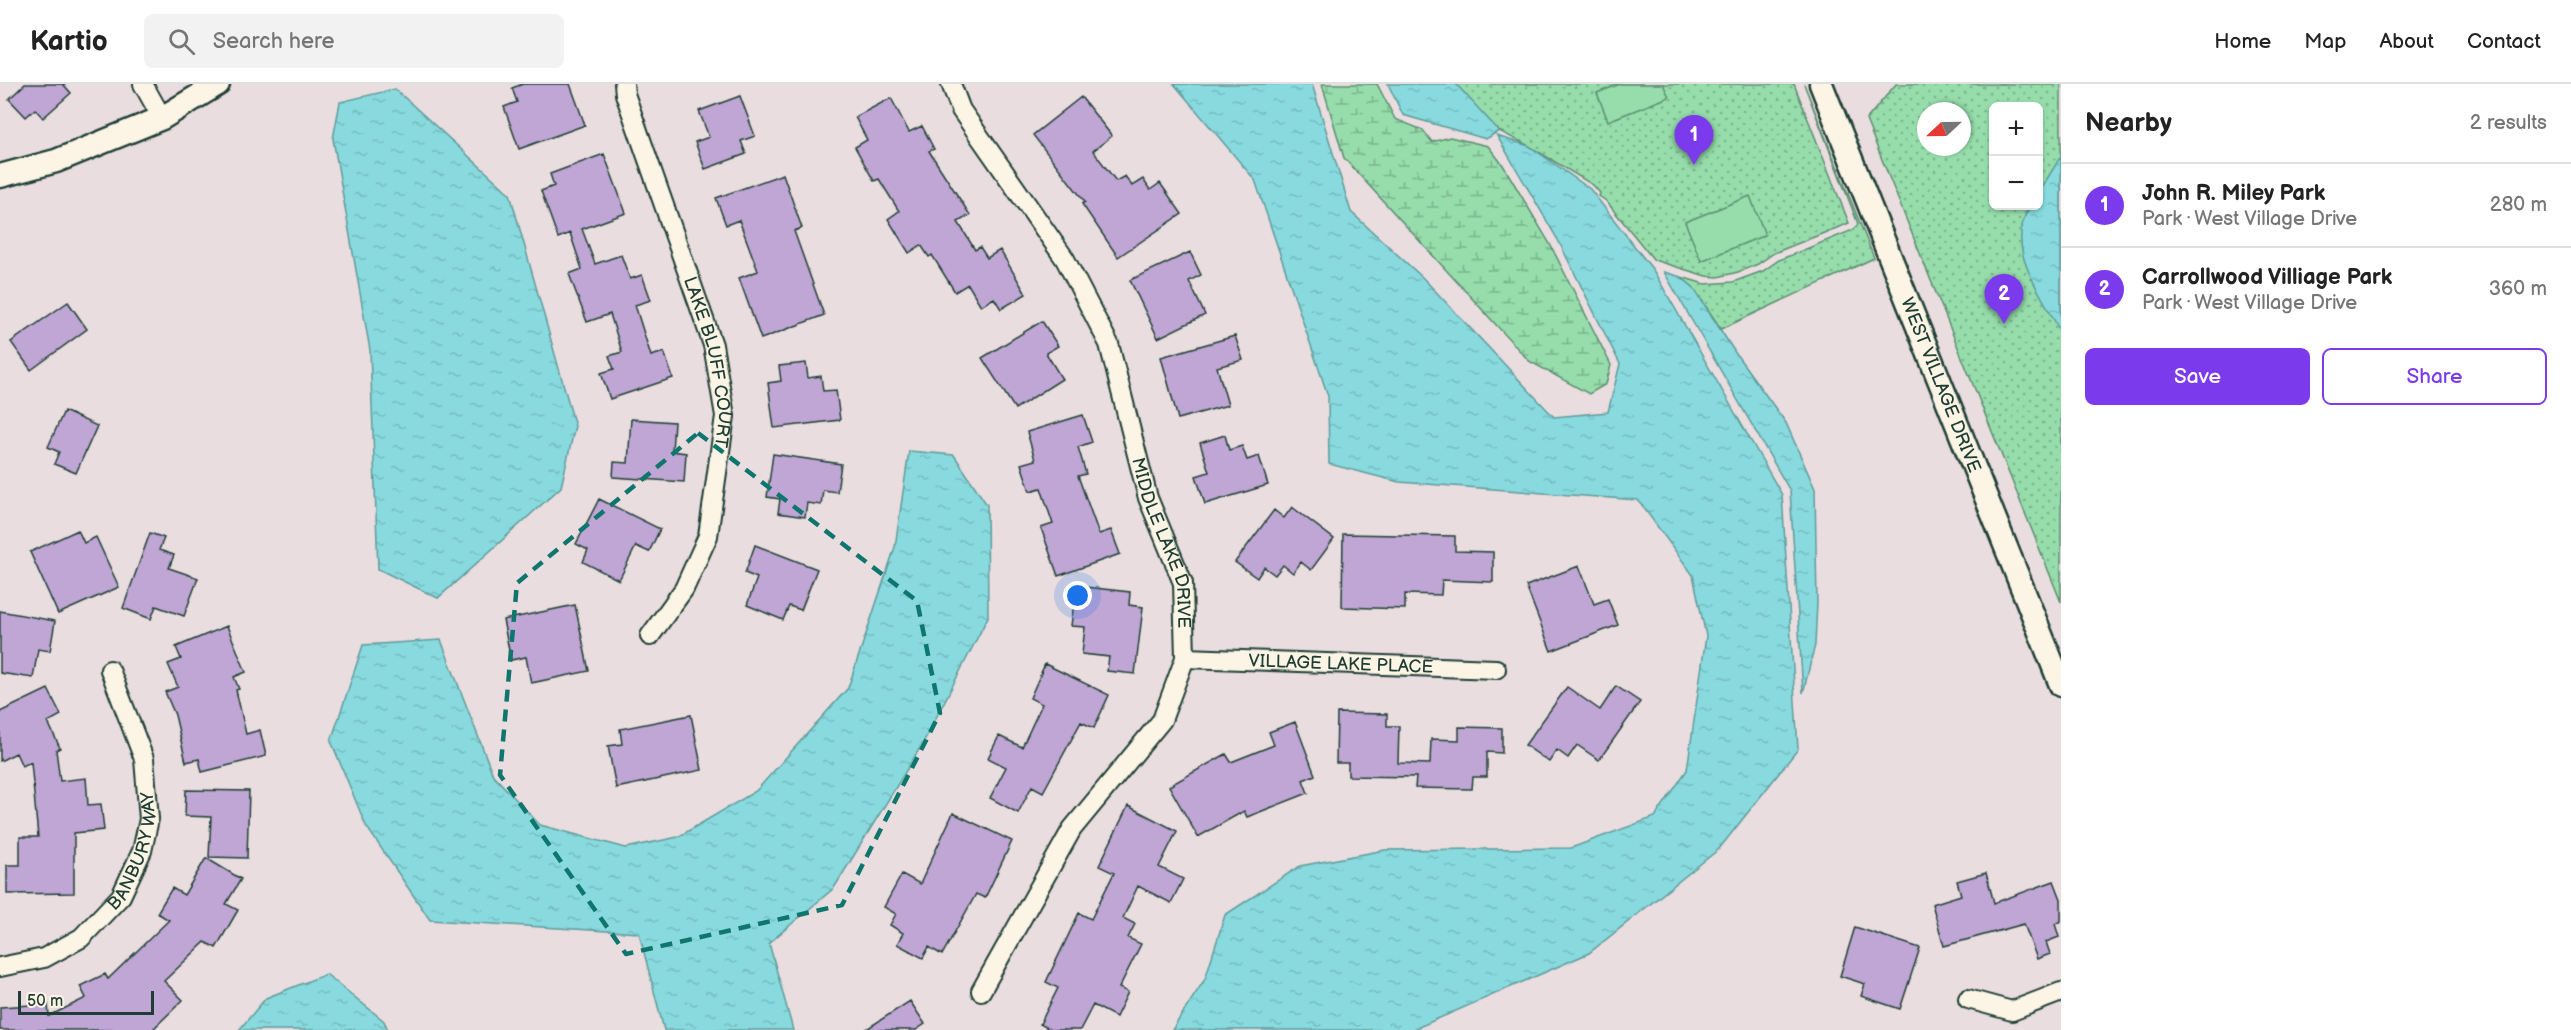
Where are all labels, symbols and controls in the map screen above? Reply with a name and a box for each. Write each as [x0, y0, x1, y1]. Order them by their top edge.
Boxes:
search box [144, 14, 564, 68]
text: Kartio [30, 25, 108, 58]
icon: search [165, 25, 198, 58]
text: Search here [213, 28, 335, 55]
text: Home [2214, 29, 2271, 54]
text: Map [2304, 29, 2346, 54]
text: About [2379, 29, 2434, 54]
text: Contact [2467, 29, 2541, 54]
north arrow [1917, 102, 1971, 156]
map controls [1989, 102, 2043, 210]
button: + [1989, 102, 2043, 156]
text: Nearby [2085, 108, 2172, 139]
text: 2 results [2470, 111, 2547, 135]
pin: 1 [1674, 116, 1714, 165]
button: − [1989, 156, 2043, 210]
text: John R. Miley Park [2142, 180, 2325, 207]
text: 1 [2100, 193, 2109, 217]
text: 280 m [2490, 193, 2547, 217]
text: Park · West Village Drive [2142, 207, 2357, 231]
text: Carrollwood Villiage Park [2142, 264, 2392, 291]
street label: LAKE BLUFF COURT [679, 274, 736, 449]
pin: 2 [1984, 274, 2024, 324]
text: 2 [2099, 277, 2110, 301]
text: 360 m [2489, 277, 2547, 301]
text: Park · West Village Drive [2142, 291, 2357, 315]
street label: WEST VILLAGE DRIVE [1897, 294, 1986, 476]
button: Save [2085, 348, 2310, 405]
button: Share [2322, 348, 2547, 405]
street label: MIDDLE LAKE DRIVE [1128, 455, 1195, 629]
your location [1063, 581, 1092, 610]
street label: VILLAGE LAKE PLACE [1248, 650, 1434, 677]
street label: BANBURY WAY [103, 791, 161, 914]
scale bar [18, 988, 154, 1016]
text: 50 m [27, 992, 63, 1011]

